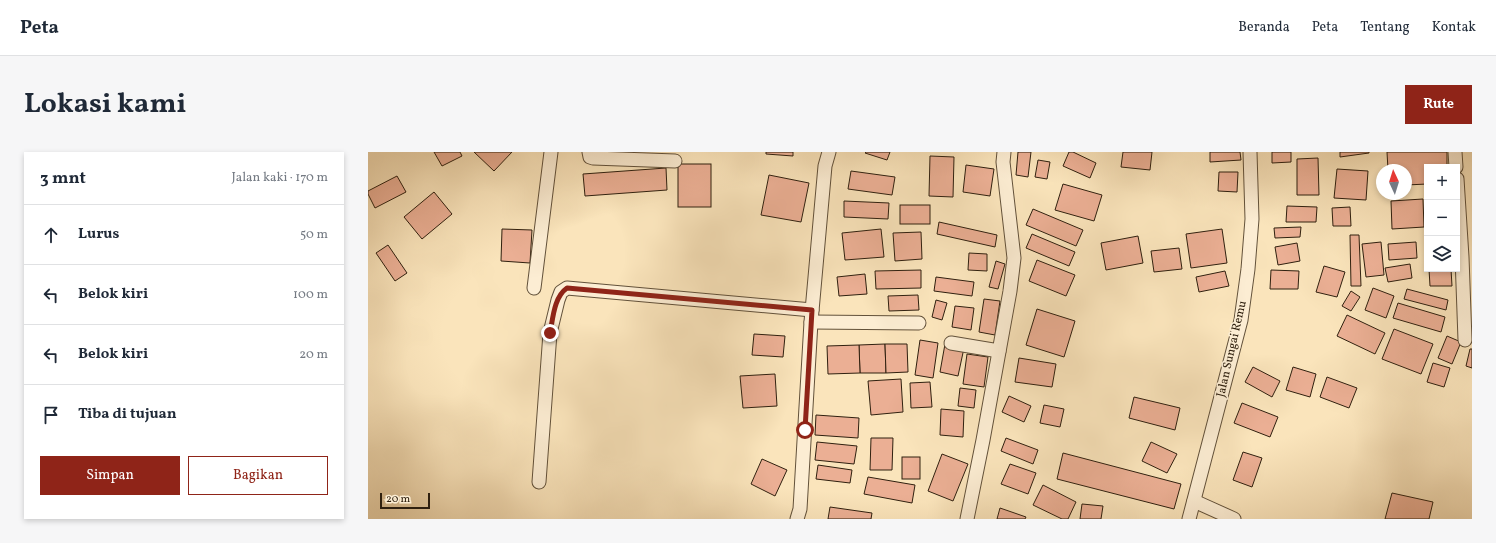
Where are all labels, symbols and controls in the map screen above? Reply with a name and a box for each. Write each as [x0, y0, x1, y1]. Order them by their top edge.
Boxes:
text: Peta [20, 15, 59, 41]
text: Beranda [1238, 18, 1290, 37]
text: Peta [1312, 18, 1338, 37]
text: Tentang [1360, 18, 1410, 37]
text: Kontak [1432, 18, 1476, 37]
text: Lokasi kami [24, 85, 186, 124]
button: Rute [1405, 85, 1472, 124]
north arrow [1376, 164, 1412, 200]
map controls [1424, 164, 1460, 272]
button: + [1424, 164, 1460, 200]
text: 3 mnt [40, 167, 86, 190]
text: Jalan kaki · 170 m [231, 169, 328, 187]
button: − [1424, 200, 1460, 236]
icon: ahead [40, 224, 62, 246]
text: Lurus [78, 224, 119, 245]
text: 50 m [300, 226, 328, 244]
button: layers [1424, 236, 1460, 272]
icon: left [40, 284, 62, 306]
text: Belok kiri [78, 284, 148, 305]
text: 100 m [293, 286, 328, 304]
street label: Jalan Sungai Remu [1213, 299, 1251, 399]
route end [541, 324, 559, 342]
icon: left [40, 344, 62, 366]
text: Belok kiri [78, 344, 148, 365]
text: 20 m [299, 346, 328, 364]
icon: arrive [40, 404, 62, 426]
text: Tiba di tujuan [78, 404, 177, 425]
route start [796, 421, 814, 439]
button: Simpan [40, 456, 180, 495]
button: Bagikan [188, 456, 328, 495]
scale bar [380, 491, 430, 510]
text: 20 m [386, 492, 410, 507]

